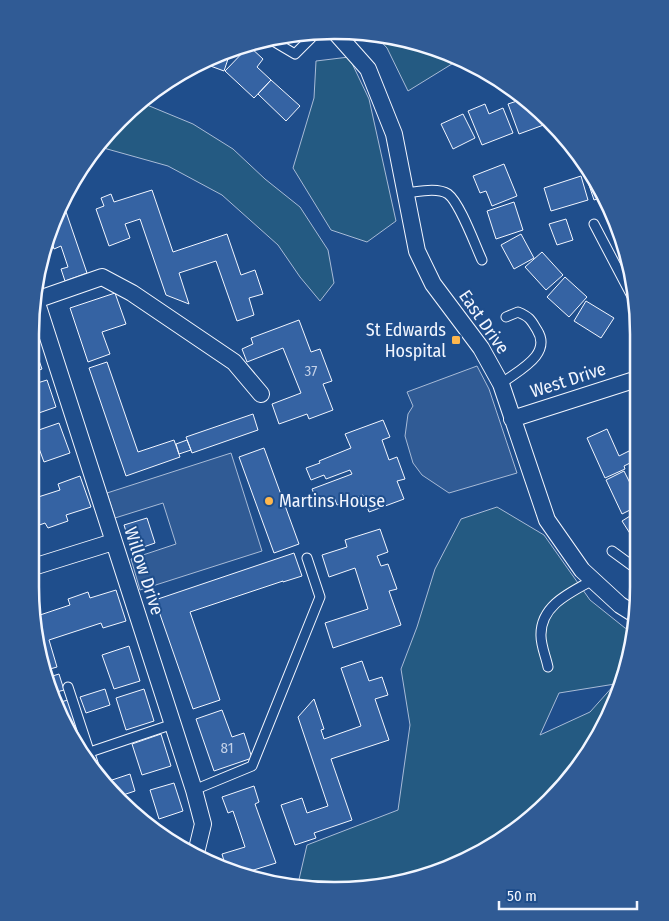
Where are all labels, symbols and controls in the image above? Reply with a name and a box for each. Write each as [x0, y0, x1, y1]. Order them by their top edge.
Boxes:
street label: East Drive [454, 286, 514, 358]
place label: St Edwards Hospital [366, 319, 446, 362]
marker: St Edwards Hospital [450, 334, 462, 346]
street label: West Drive [527, 357, 609, 403]
house number: 37 [305, 362, 317, 380]
place label: Martins House [279, 490, 385, 512]
marker: Martins House [263, 495, 275, 507]
street label: Willow Drive [119, 524, 169, 618]
house number: 81 [221, 739, 233, 757]
scale bar [499, 878, 636, 910]
text: 50 m [507, 887, 537, 905]

